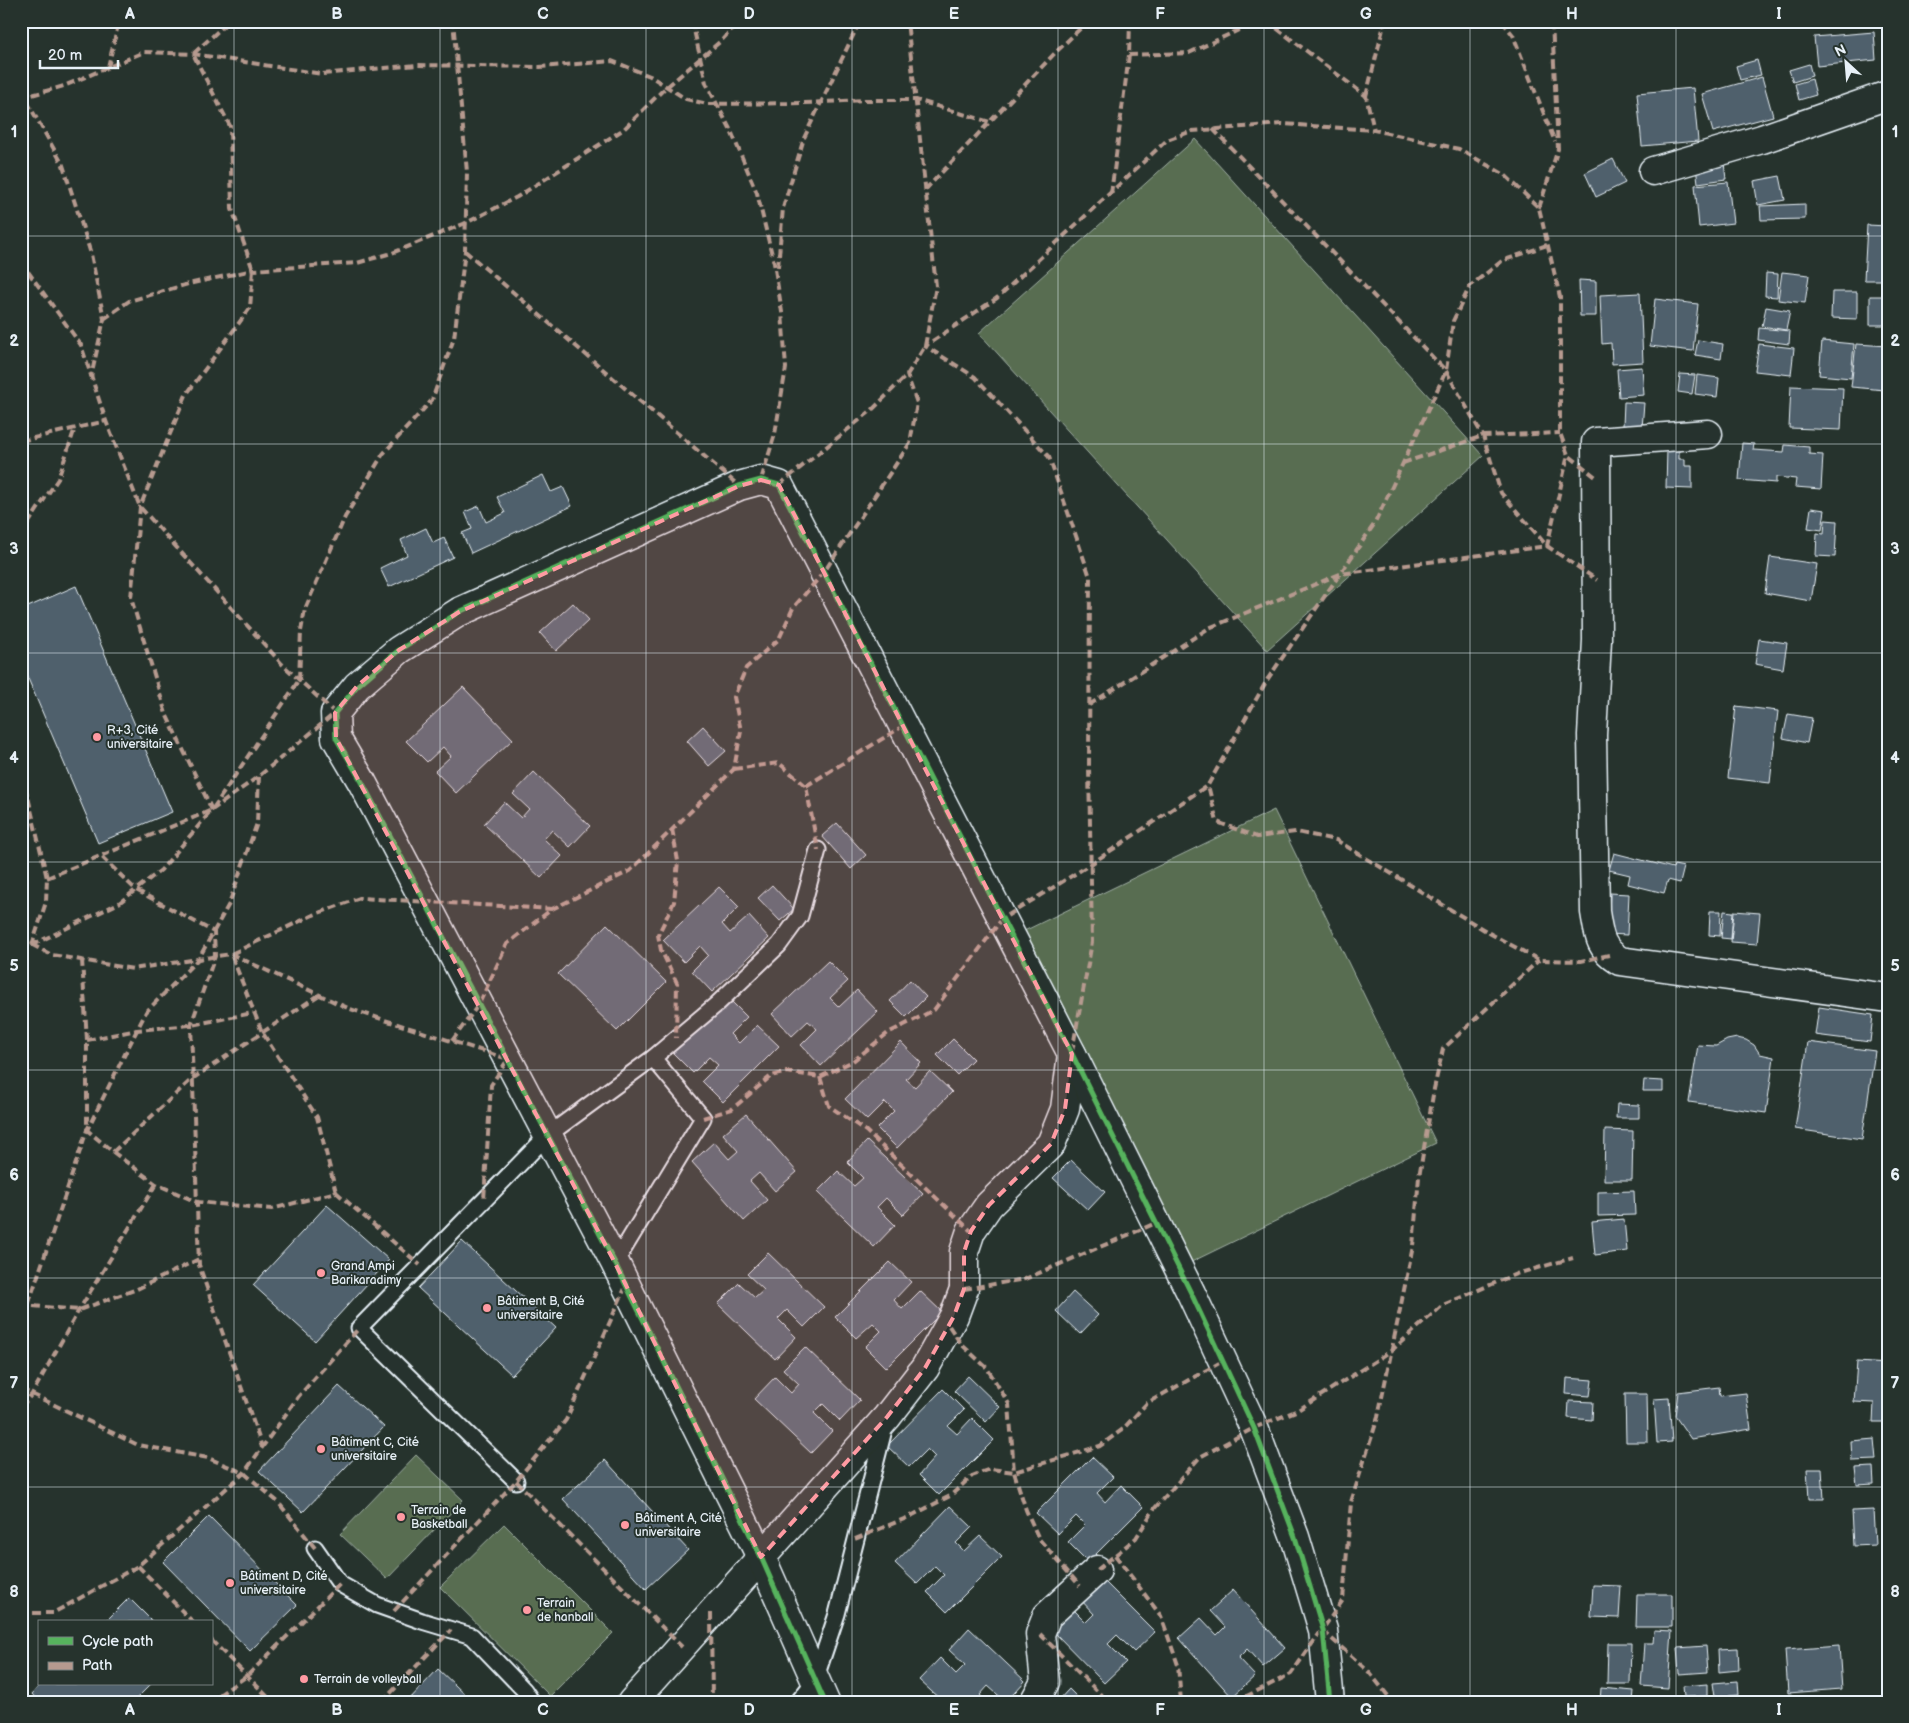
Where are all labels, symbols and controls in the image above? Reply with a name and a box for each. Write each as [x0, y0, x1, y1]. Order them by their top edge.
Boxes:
text: A [124, 5, 135, 24]
text: B [331, 5, 343, 24]
text: C [537, 5, 549, 24]
text: D [743, 5, 755, 24]
text: E [949, 5, 959, 24]
text: F [1155, 5, 1165, 24]
text: G [1360, 5, 1372, 24]
text: H [1566, 5, 1578, 24]
text: I [1776, 5, 1782, 24]
scale bar [40, 38, 118, 70]
north arrow [1822, 38, 1872, 88]
text: N [1832, 41, 1849, 61]
text: 20 m [48, 46, 82, 65]
text: 1 [11, 123, 17, 142]
text: 1 [1892, 123, 1898, 142]
text: 2 [9, 332, 19, 351]
text: 2 [1890, 332, 1900, 351]
text: 3 [9, 540, 19, 559]
text: 3 [1890, 540, 1900, 559]
place label: R+3, Cité universitaire [107, 723, 173, 752]
marker: R+3, Cité universitaire [91, 731, 103, 743]
text: 4 [9, 749, 19, 768]
text: 4 [1890, 749, 1900, 768]
text: 5 [9, 957, 19, 976]
text: 5 [1890, 957, 1900, 976]
text: 6 [9, 1166, 19, 1185]
text: 6 [1890, 1166, 1900, 1185]
place label: Grand Ampi Barikaradimy [331, 1259, 402, 1288]
marker: Grand Ampi Barikaradimy [315, 1267, 327, 1279]
place label: Bâtiment B, Cité universitaire [497, 1294, 585, 1323]
marker: Bâtiment B, Cité universitaire [481, 1302, 493, 1314]
text: 7 [10, 1374, 19, 1393]
text: 7 [1891, 1374, 1900, 1393]
place label: Bâtiment C, Cité universitaire [331, 1435, 419, 1464]
marker: Bâtiment C, Cité universitaire [315, 1443, 327, 1455]
place label: Terrain de Basketball [411, 1503, 467, 1532]
marker: Terrain de Basketball [395, 1511, 407, 1523]
place label: Bâtiment A, Cité universitaire [635, 1511, 722, 1540]
marker: Bâtiment A, Cité universitaire [619, 1519, 631, 1531]
place label: Bâtiment D, Cité universitaire [240, 1569, 328, 1598]
marker: Bâtiment D, Cité universitaire [224, 1577, 236, 1589]
text: 8 [9, 1583, 19, 1602]
text: 8 [1890, 1583, 1900, 1602]
place label: Terrain de hanball [537, 1596, 593, 1625]
marker: Terrain de hanball [521, 1604, 533, 1616]
legend [38, 1620, 212, 1686]
text: Cycle path [82, 1632, 153, 1651]
text: Path [82, 1656, 112, 1675]
place label: Terrain de volleyball [314, 1672, 421, 1687]
marker: Terrain de volleyball [298, 1673, 310, 1685]
text: A [124, 1701, 135, 1720]
text: B [331, 1701, 343, 1720]
text: C [537, 1701, 549, 1720]
text: D [743, 1701, 755, 1720]
text: E [949, 1701, 959, 1720]
text: F [1155, 1701, 1165, 1720]
text: G [1360, 1701, 1372, 1720]
text: H [1566, 1701, 1578, 1720]
text: I [1776, 1701, 1782, 1720]

